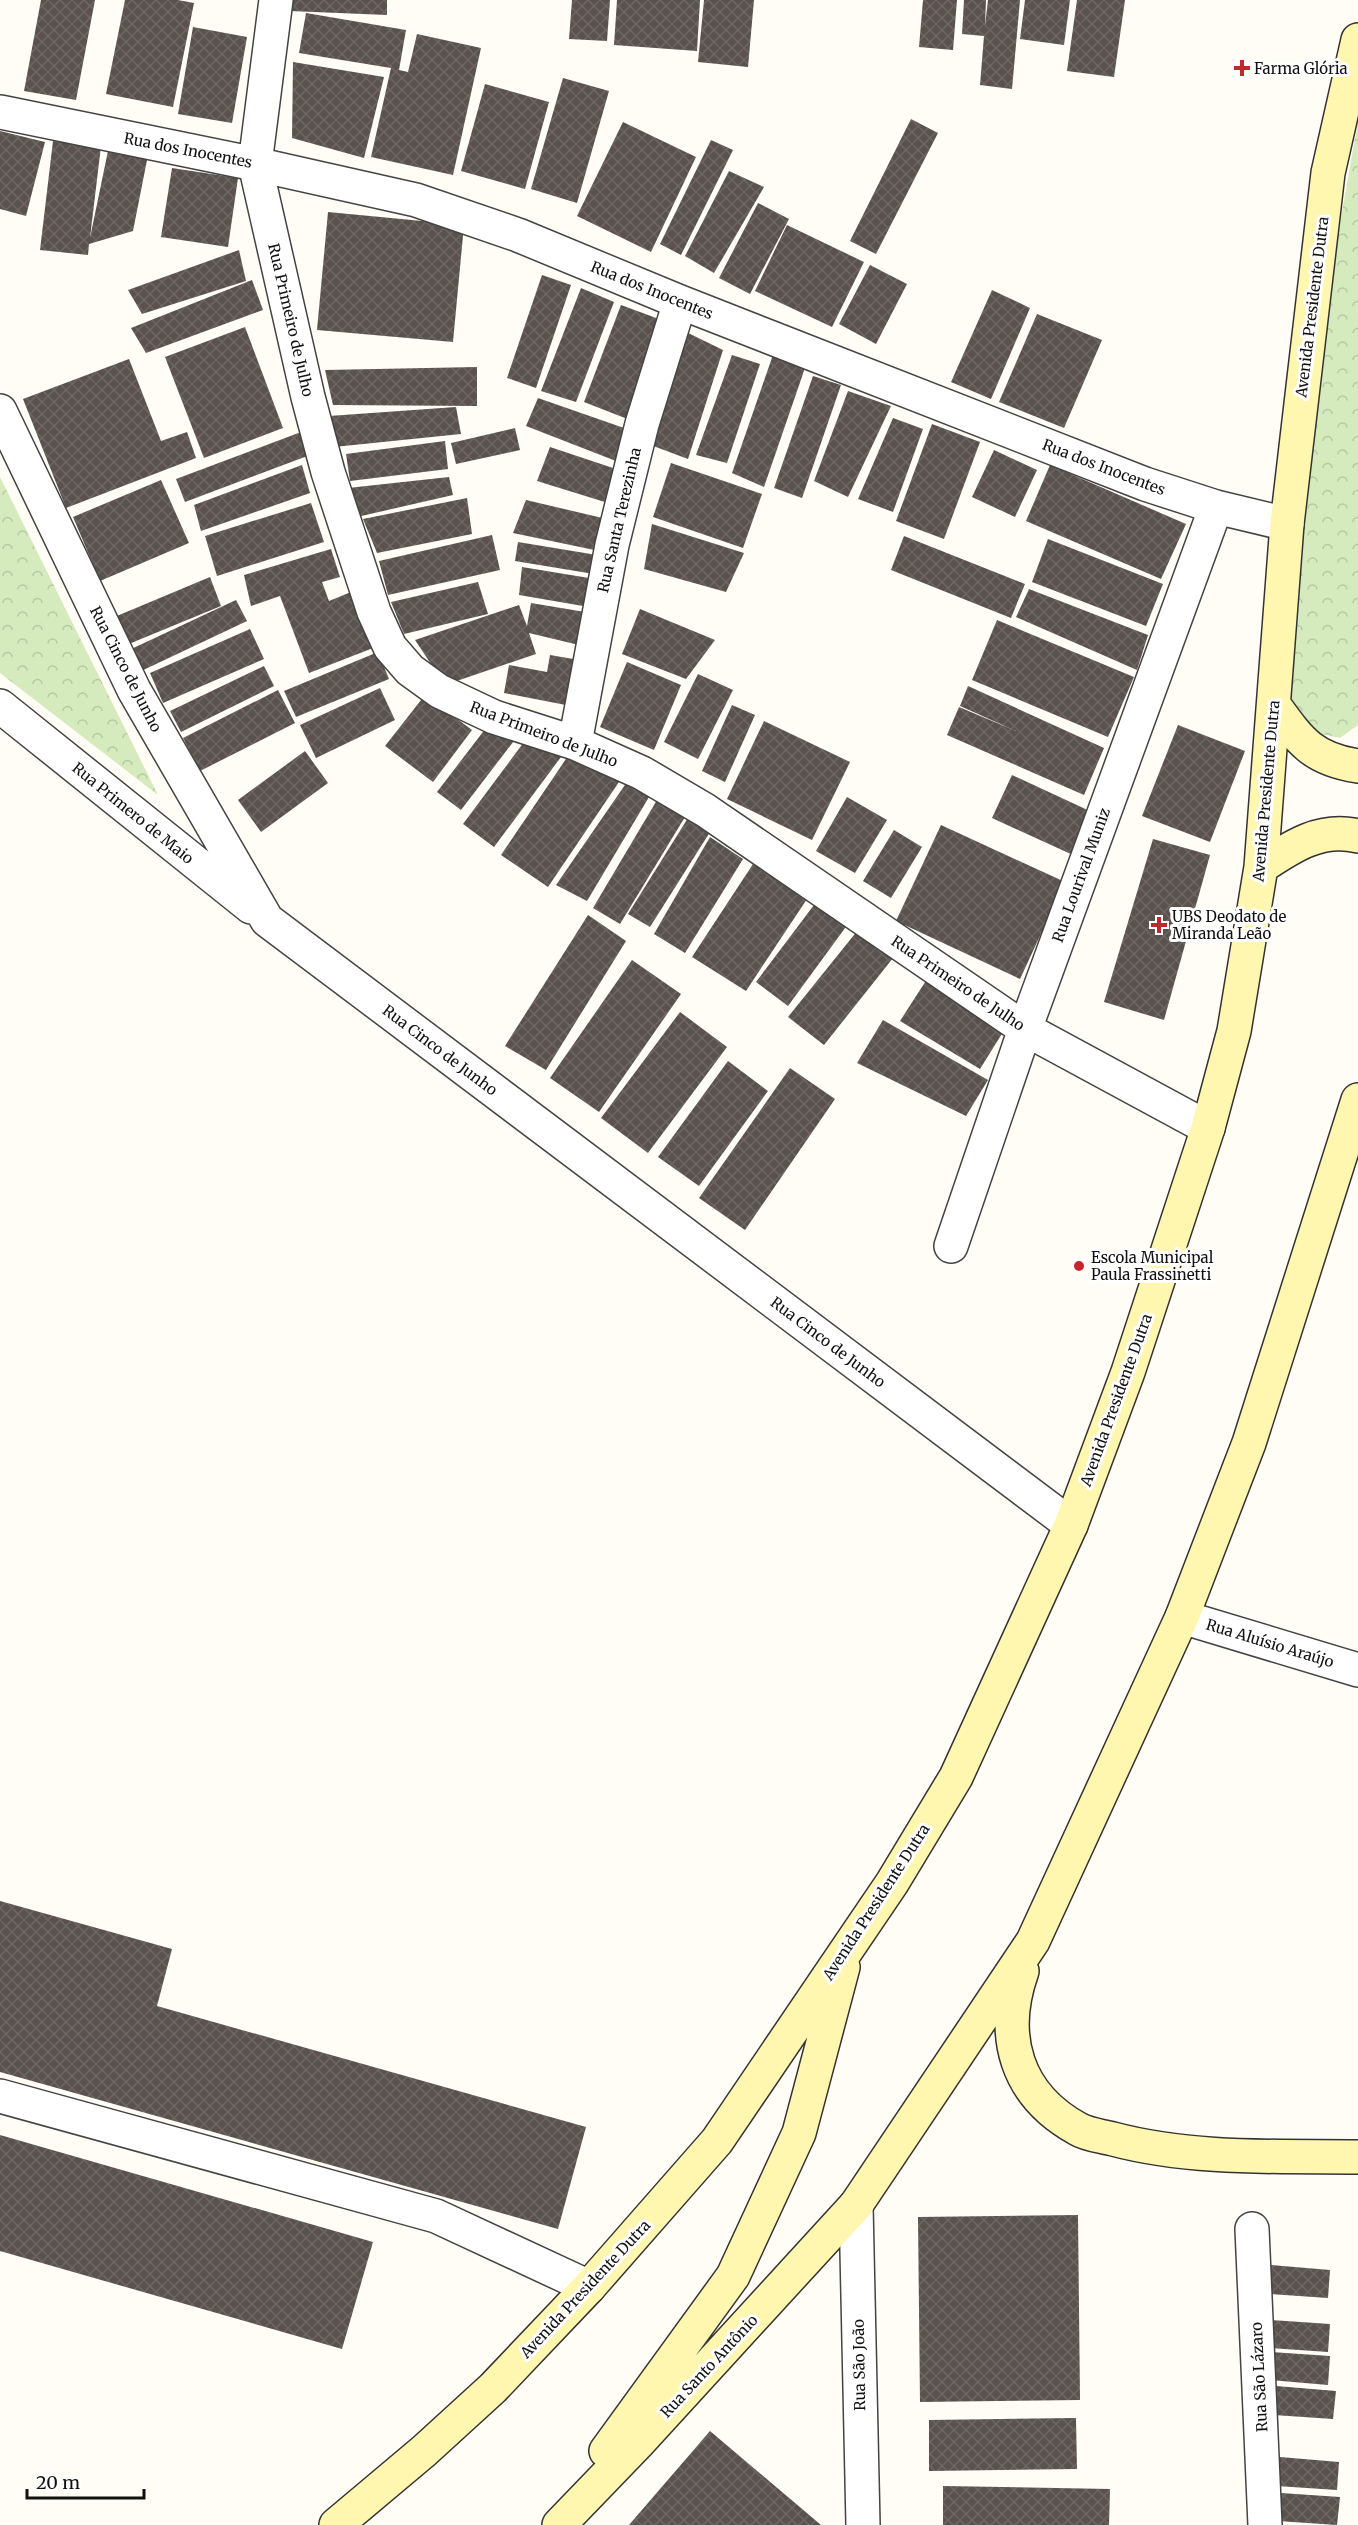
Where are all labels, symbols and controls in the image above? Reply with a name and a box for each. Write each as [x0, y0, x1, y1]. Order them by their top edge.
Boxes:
place label: Farma Glória [1254, 59, 1348, 78]
marker: Farma Glória [1235, 61, 1249, 75]
street label: Rua dos Inocentes [122, 128, 254, 172]
street label: Avenida Presidente Dutra [1291, 215, 1333, 400]
street label: Rua Primeiro de Julho [264, 241, 318, 399]
street label: Rua dos Inocentes [588, 257, 716, 323]
street label: Rua dos Inocentes [1040, 435, 1168, 499]
street label: Rua Santa Terezinha [593, 445, 645, 595]
street label: Rua Cinco de Junho [86, 603, 166, 735]
street label: Rua Primeiro de Julho [467, 697, 621, 771]
street label: Avenida Presidente Dutra [1249, 699, 1283, 884]
street label: Rua Primero de Maio [68, 758, 198, 868]
street label: Rua Lourival Muniz [1048, 805, 1114, 945]
place label: UBS Deodato de Miranda Leão [1172, 907, 1286, 943]
marker: UBS Deodato de Miranda Leão [1150, 916, 1168, 934]
street label: Rua Primeiro de Julho [888, 931, 1029, 1035]
street label: Rua Cinco de Junho [379, 1001, 501, 1100]
place label: Escola Municipal Paula Frassinetti [1091, 1248, 1214, 1284]
marker: Escola Municipal Paula Frassinetti [1072, 1259, 1086, 1273]
street label: Rua Cinco de Junho [767, 1293, 889, 1392]
street label: Avenida Presidente Dutra [1076, 1311, 1156, 1490]
street label: Rua Aluísio Araújo [1204, 1615, 1336, 1672]
street label: Avenida Presidente Dutra [818, 1820, 934, 1984]
street label: Avenida Presidente Dutra [515, 2216, 654, 2363]
street label: Rua Santo Antônio [656, 2310, 762, 2422]
street label: Rua São João [849, 2319, 869, 2411]
street label: Rua São Lázaro [1247, 2321, 1271, 2433]
scale bar [27, 2462, 144, 2500]
text: 20 m [36, 2471, 80, 2494]

